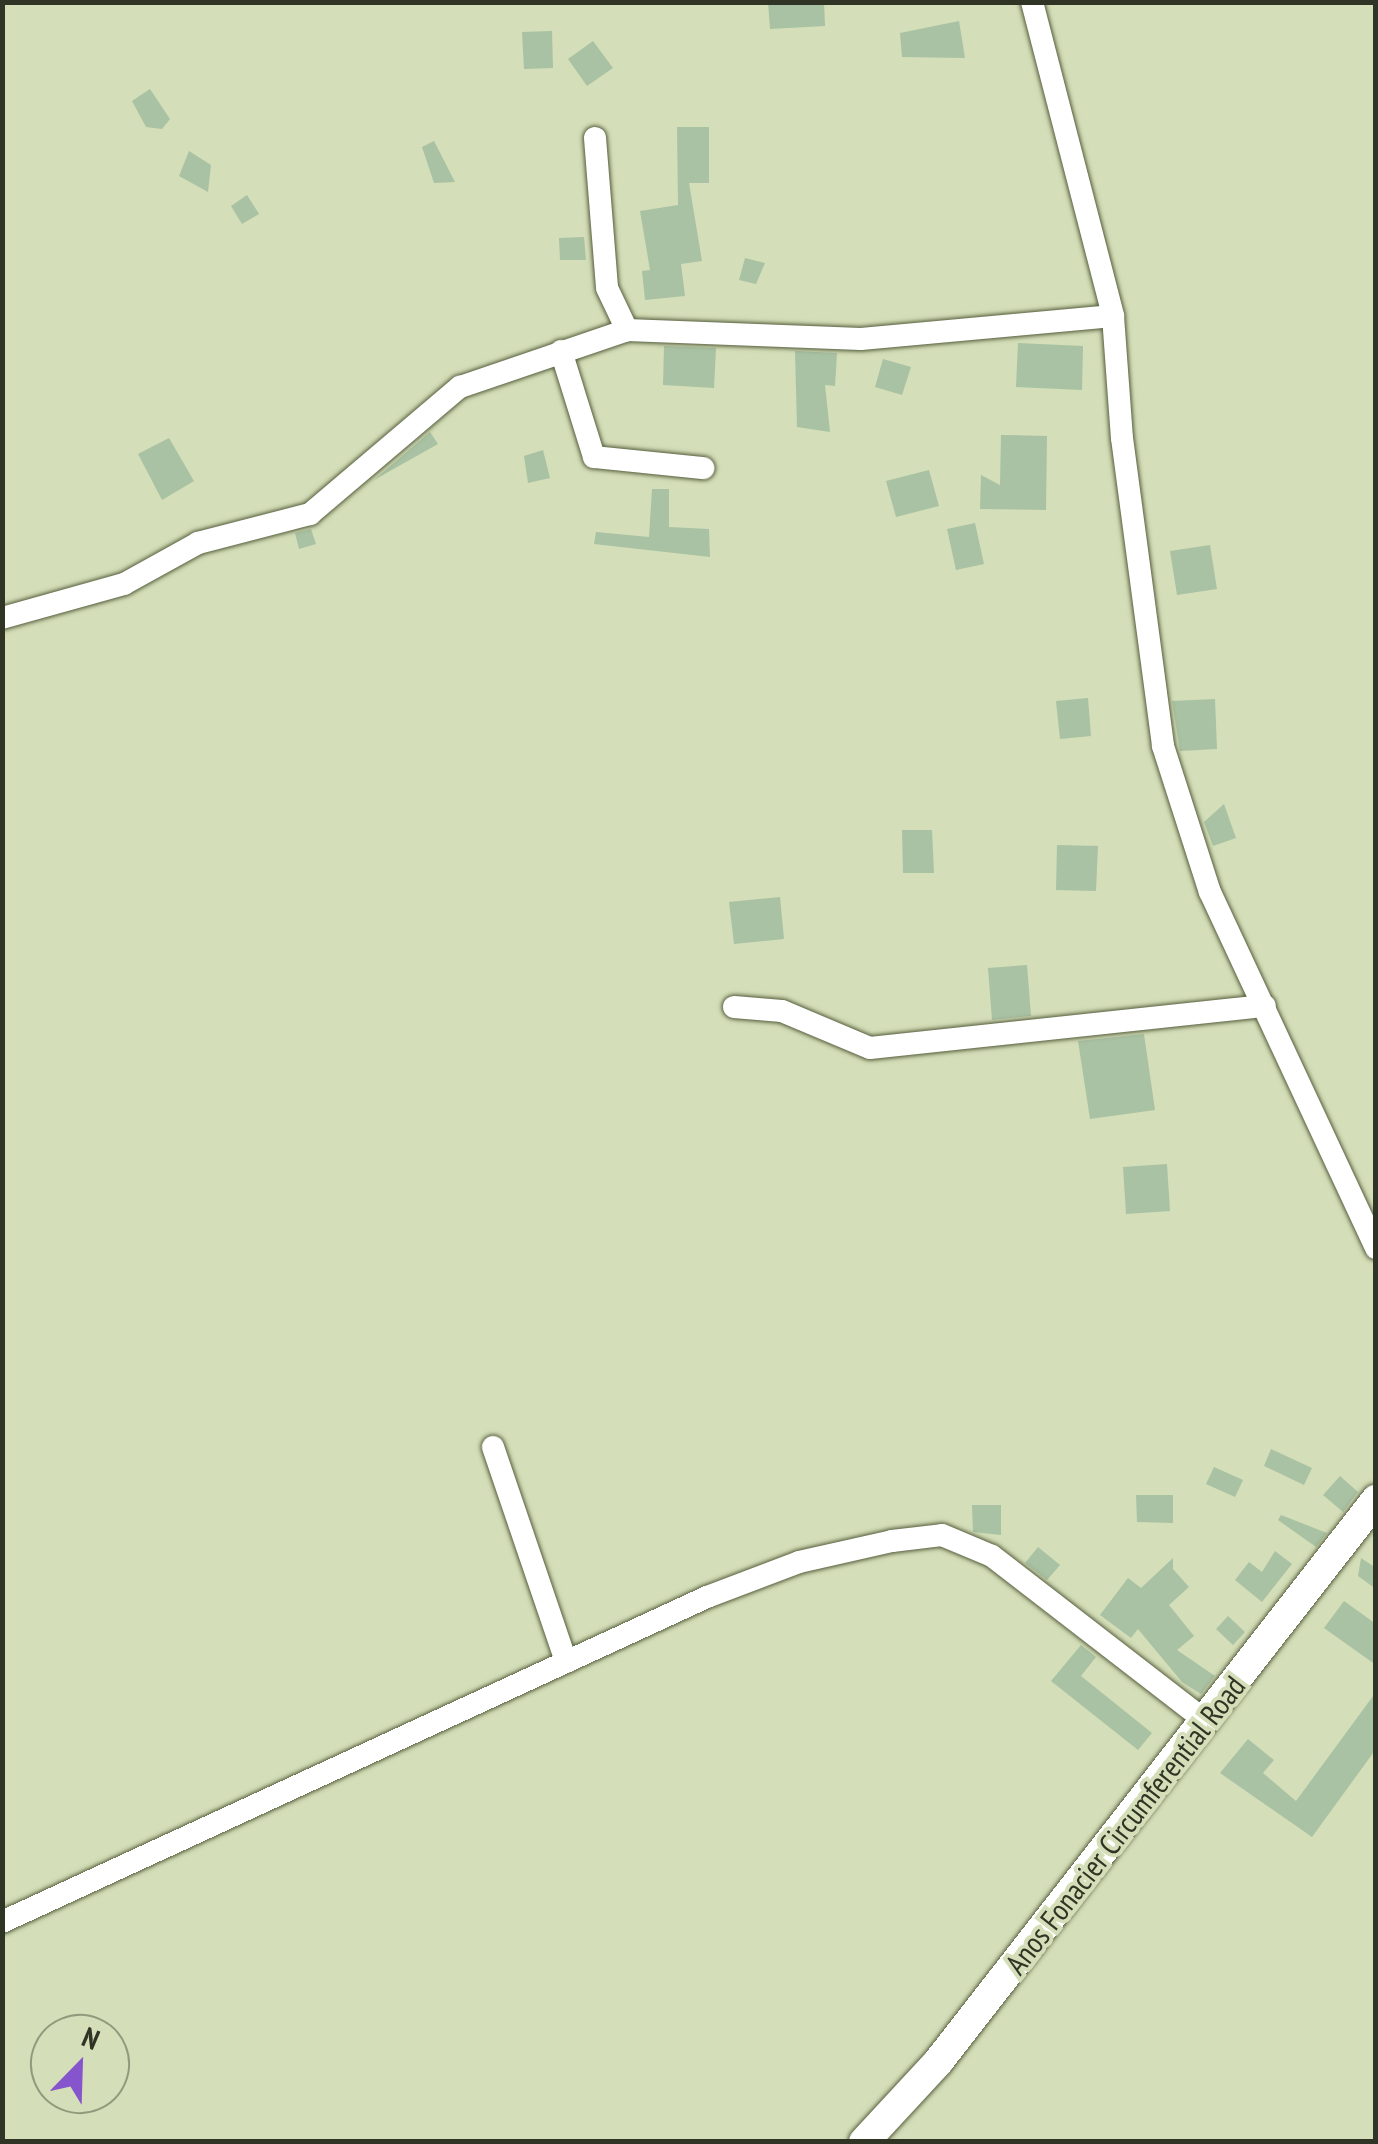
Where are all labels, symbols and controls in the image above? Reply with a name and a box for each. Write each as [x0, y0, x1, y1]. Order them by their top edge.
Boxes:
street label: Anos Fonacier Circumferential Road [997, 1669, 1253, 1981]
north arrow [30, 2014, 130, 2114]
text: N [77, 2018, 105, 2058]

